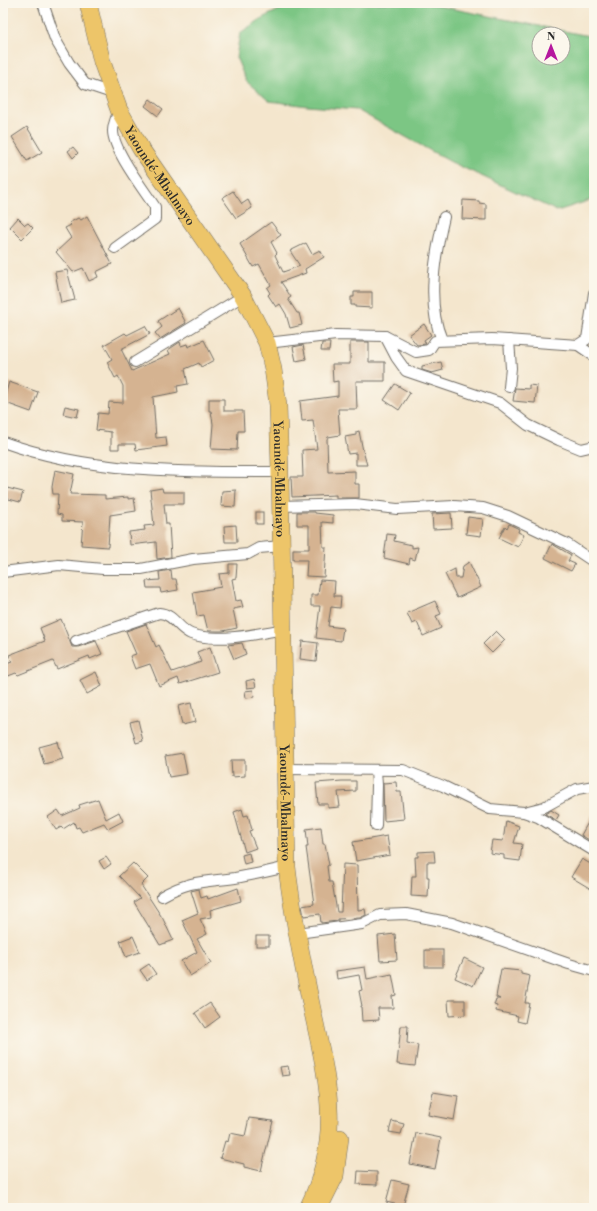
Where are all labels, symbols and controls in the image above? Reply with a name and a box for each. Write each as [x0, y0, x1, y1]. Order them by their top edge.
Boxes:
north arrow [531, 26, 571, 66]
text: N [547, 30, 556, 44]
street label: Yaoundé-Mbalmayo [120, 122, 199, 229]
street label: Yaoundé-Mbalmayo [269, 419, 288, 537]
street label: Yaoundé-Mbalmayo [276, 743, 294, 861]

